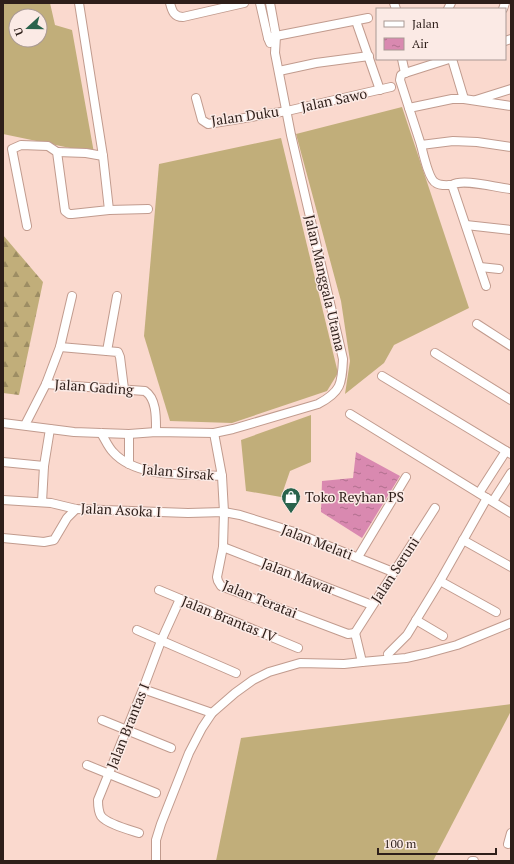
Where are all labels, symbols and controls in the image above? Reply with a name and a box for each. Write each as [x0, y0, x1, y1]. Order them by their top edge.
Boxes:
north arrow [8, 8, 48, 48]
legend [376, 8, 506, 60]
text: Jalan [412, 16, 439, 31]
text: U [11, 25, 27, 38]
text: Air [412, 36, 429, 51]
street label: Jalan Sawo [299, 83, 369, 116]
street label: Jalan Duku [210, 101, 280, 130]
street label: Jalan Manggala Utama [301, 213, 350, 353]
street label: Jalan Gading [54, 374, 135, 399]
street label: Jalan Sirsak [141, 459, 216, 484]
shop icon: Toko Reyhan PS [280, 486, 302, 514]
place label: Toko Reyhan PS [305, 487, 404, 506]
street label: Jalan Asoka I [80, 498, 162, 521]
street label: Jalan Melati [279, 519, 355, 564]
street label: Jalan Seruni [366, 533, 423, 606]
street label: Jalan Mawar [259, 553, 338, 598]
street label: Jalan Teratai [220, 575, 300, 622]
street label: Jalan Brantas IV [179, 591, 280, 646]
street label: Jalan Brantas I [102, 680, 153, 772]
scale bar [378, 830, 496, 856]
text: 100 m [384, 836, 417, 851]

